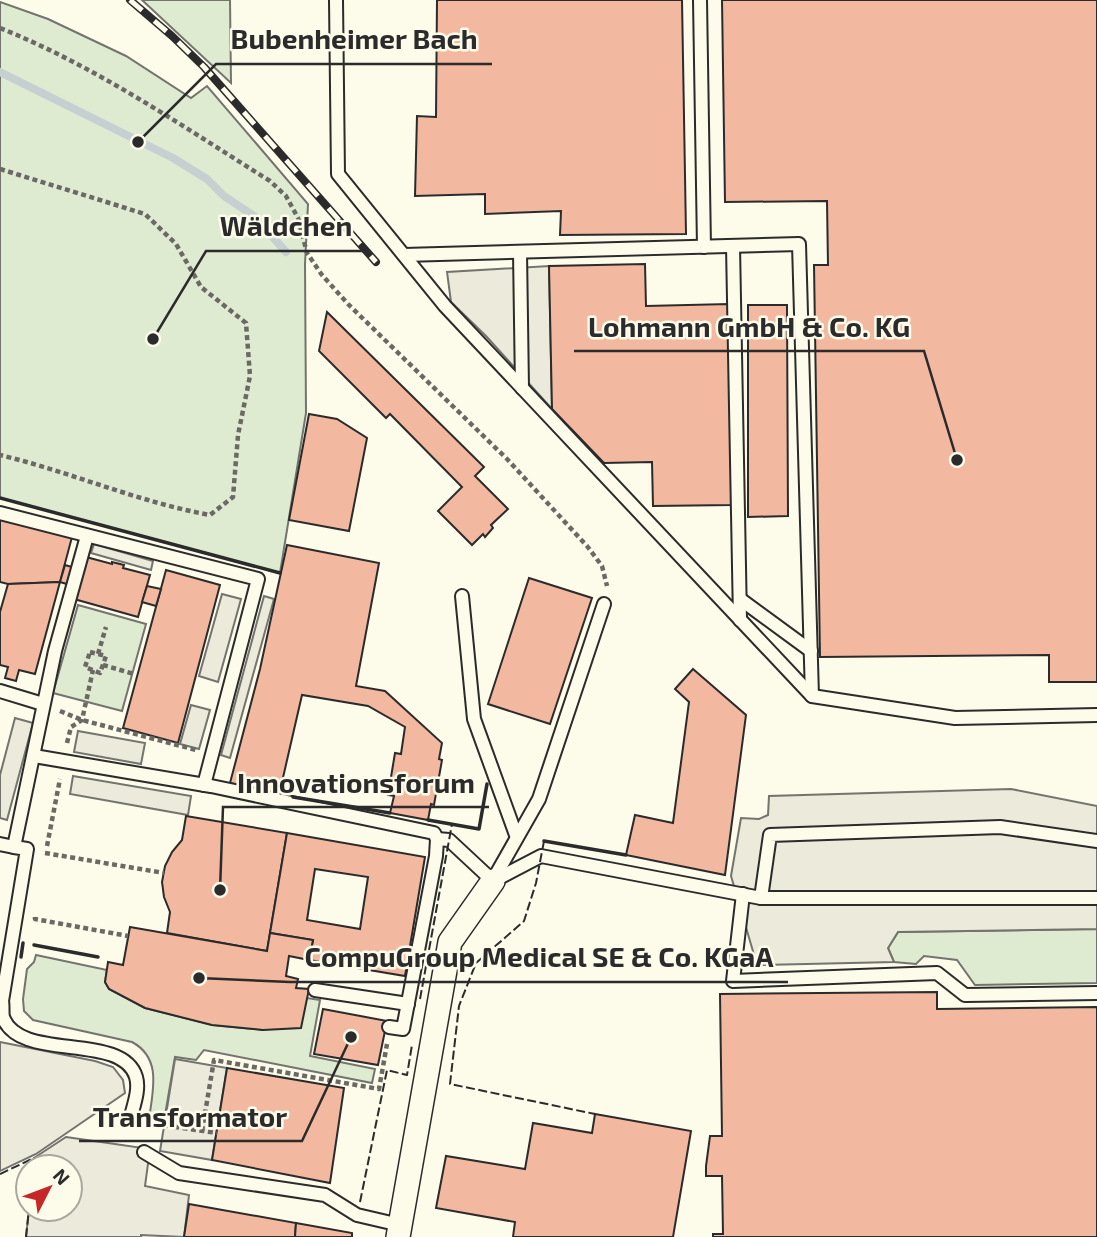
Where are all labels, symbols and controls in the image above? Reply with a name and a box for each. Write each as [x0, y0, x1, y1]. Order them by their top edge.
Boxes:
callout: Bubenheimer Bach [216, 15, 492, 64]
text: Bubenheimer Bach [230, 21, 478, 55]
callout: Wäldchen [206, 202, 367, 251]
text: Wäldchen [220, 208, 352, 242]
callout: Lohmann GmbH & Co. KG [574, 302, 924, 351]
text: Lohmann GmbH & Co. KG [588, 309, 910, 343]
callout: Innovationsforum [223, 758, 489, 807]
text: Innovationsforum [237, 765, 475, 799]
callout: CompuGroup Medical SE & Co. KGaA [290, 933, 788, 982]
text: CompuGroup Medical SE & Co. KGaA [304, 939, 774, 973]
callout: Transformator [79, 1092, 302, 1141]
text: Transformator [93, 1099, 287, 1133]
north arrow [14, 1153, 84, 1223]
text: N [49, 1163, 75, 1189]

